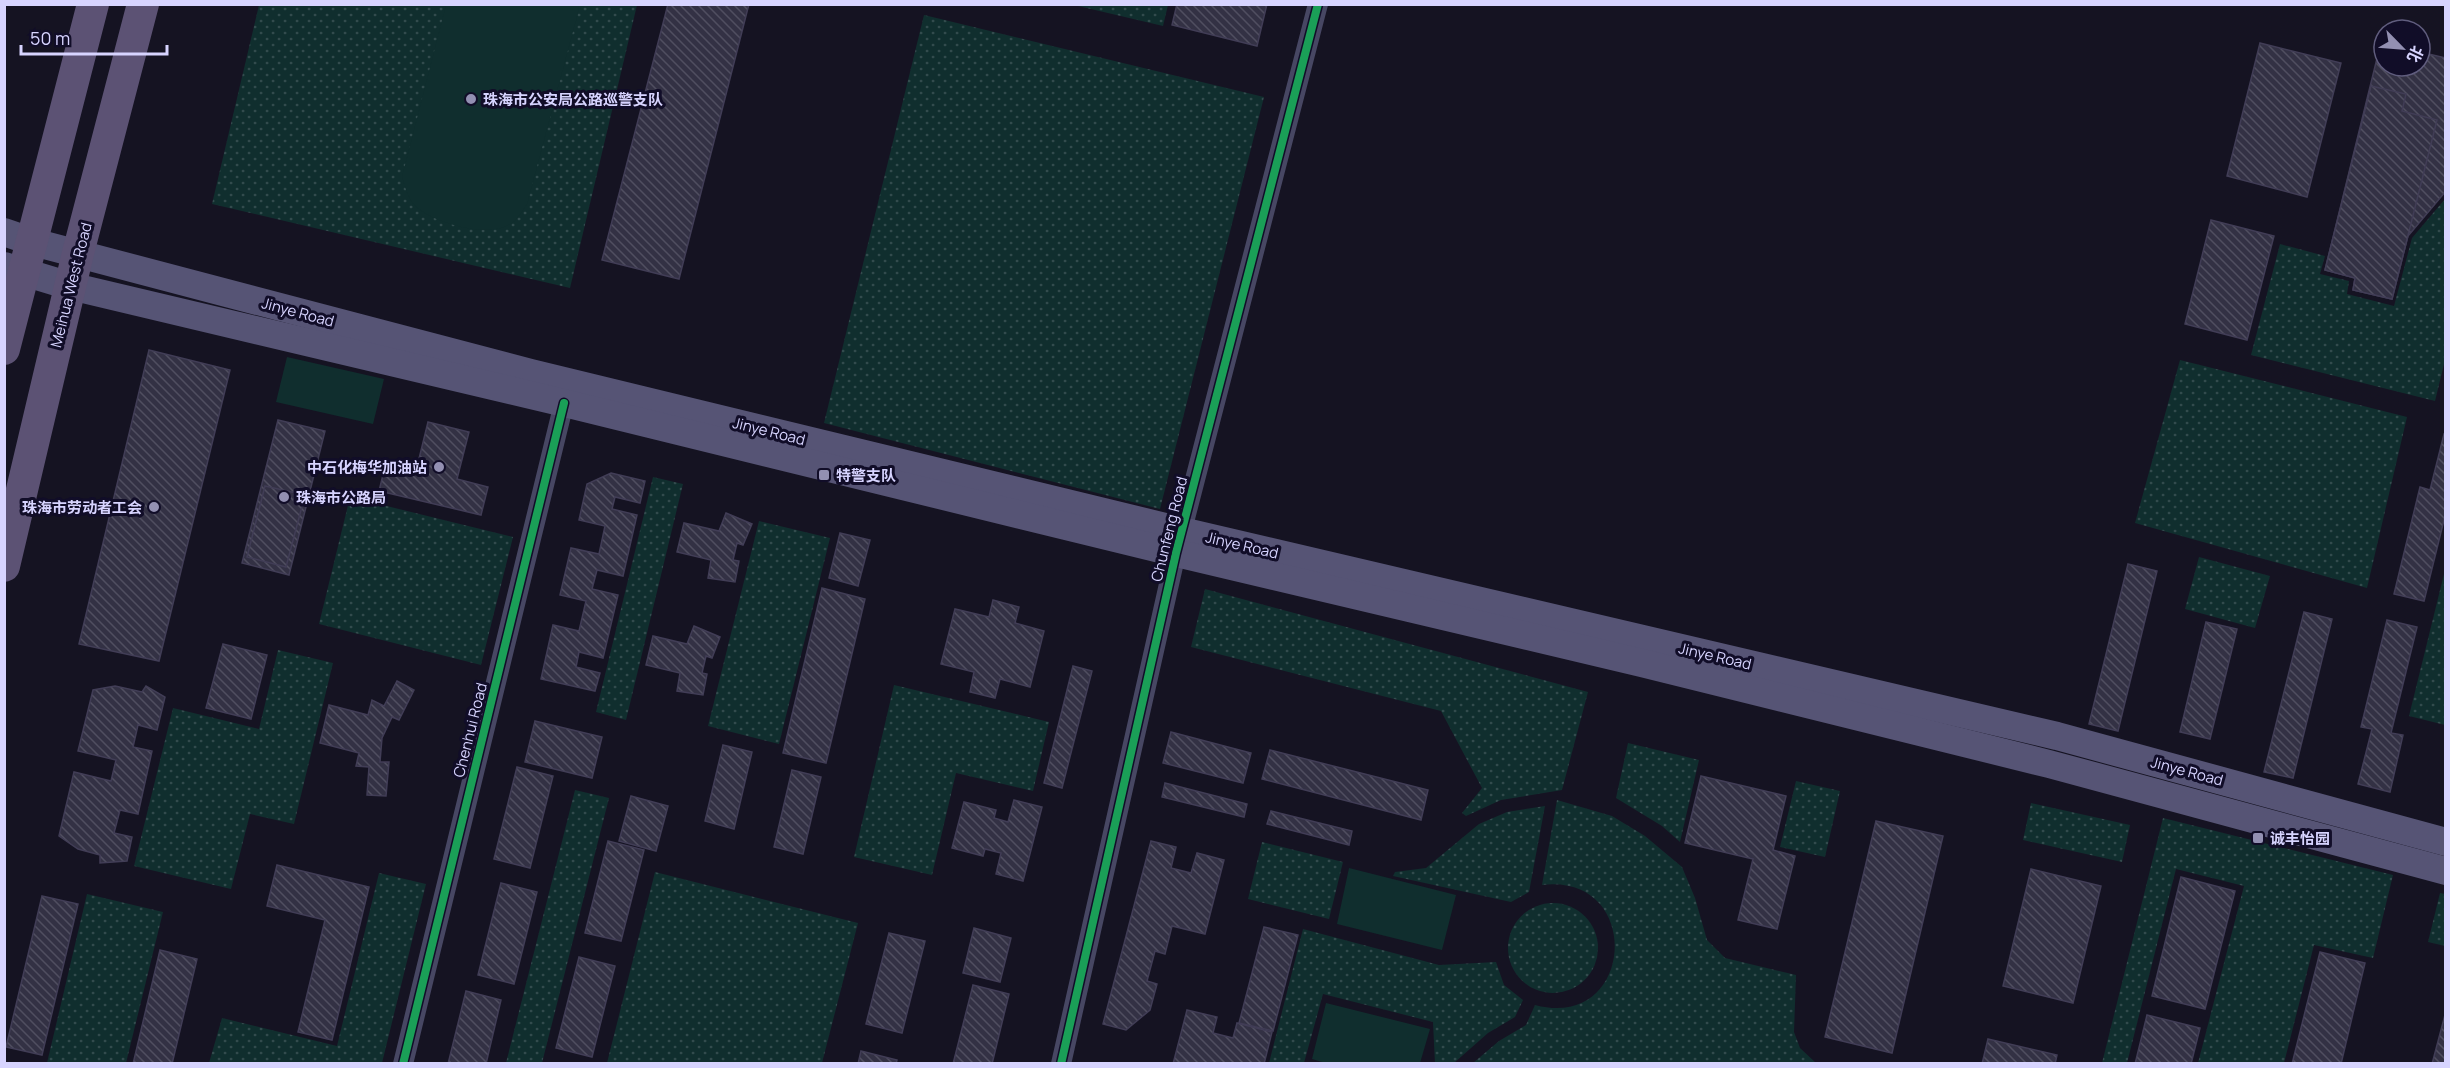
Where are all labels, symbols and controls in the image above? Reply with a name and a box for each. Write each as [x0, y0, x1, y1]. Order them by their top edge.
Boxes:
scale bar [21, 18, 166, 56]
north arrow [2372, 18, 2432, 78]
text: 50 m [30, 26, 70, 50]
text: 北 [2402, 42, 2429, 66]
place label: 珠海市公安局公路巡警支队 [483, 89, 663, 110]
marker: 珠海市公安局公路巡警支队 [464, 92, 478, 106]
street label: Meihua West Road [45, 220, 97, 350]
street label: Jinye Road [260, 292, 336, 332]
street label: Jinye Road [731, 412, 807, 450]
place label: 中石化梅华加油站 [307, 457, 427, 478]
marker: 中石化梅华加油站 [432, 460, 446, 474]
place label: 特警支队 [836, 465, 896, 486]
marker: 特警支队 [817, 468, 831, 482]
street label: Chunfeng Road [1146, 474, 1192, 584]
place label: 珠海市公路局 [296, 487, 386, 508]
marker: 珠海市公路局 [277, 490, 291, 504]
place label: 珠海市劳动者工会 [22, 497, 142, 518]
marker: 珠海市劳动者工会 [147, 500, 161, 514]
street label: Jinye Road [1204, 526, 1280, 564]
street label: Jinye Road [1677, 637, 1753, 675]
street label: Chenhui Road [448, 680, 492, 780]
street label: Jinye Road [2149, 751, 2225, 791]
place label: 诚丰怡园 [2270, 828, 2330, 849]
marker: 诚丰怡园 [2251, 831, 2265, 845]

